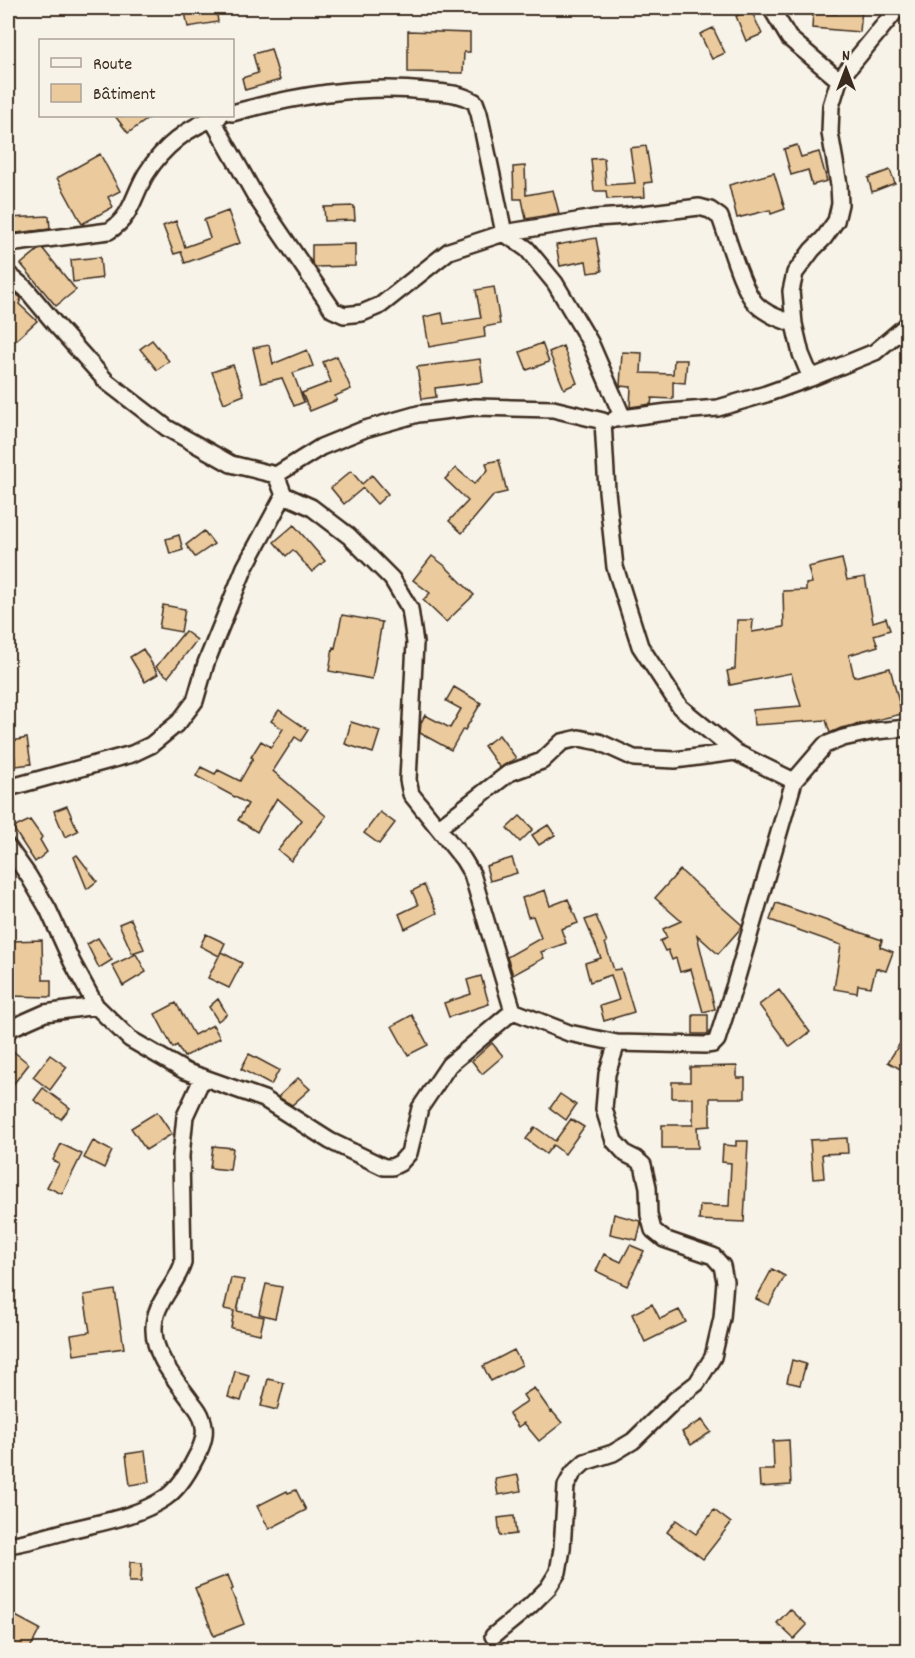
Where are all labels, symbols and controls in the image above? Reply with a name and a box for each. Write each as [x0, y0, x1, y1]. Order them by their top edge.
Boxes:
legend [39, 39, 234, 117]
north arrow [816, 39, 876, 99]
text: N [842, 45, 850, 68]
text: Route [93, 53, 132, 78]
text: Bâtiment [93, 83, 156, 108]

